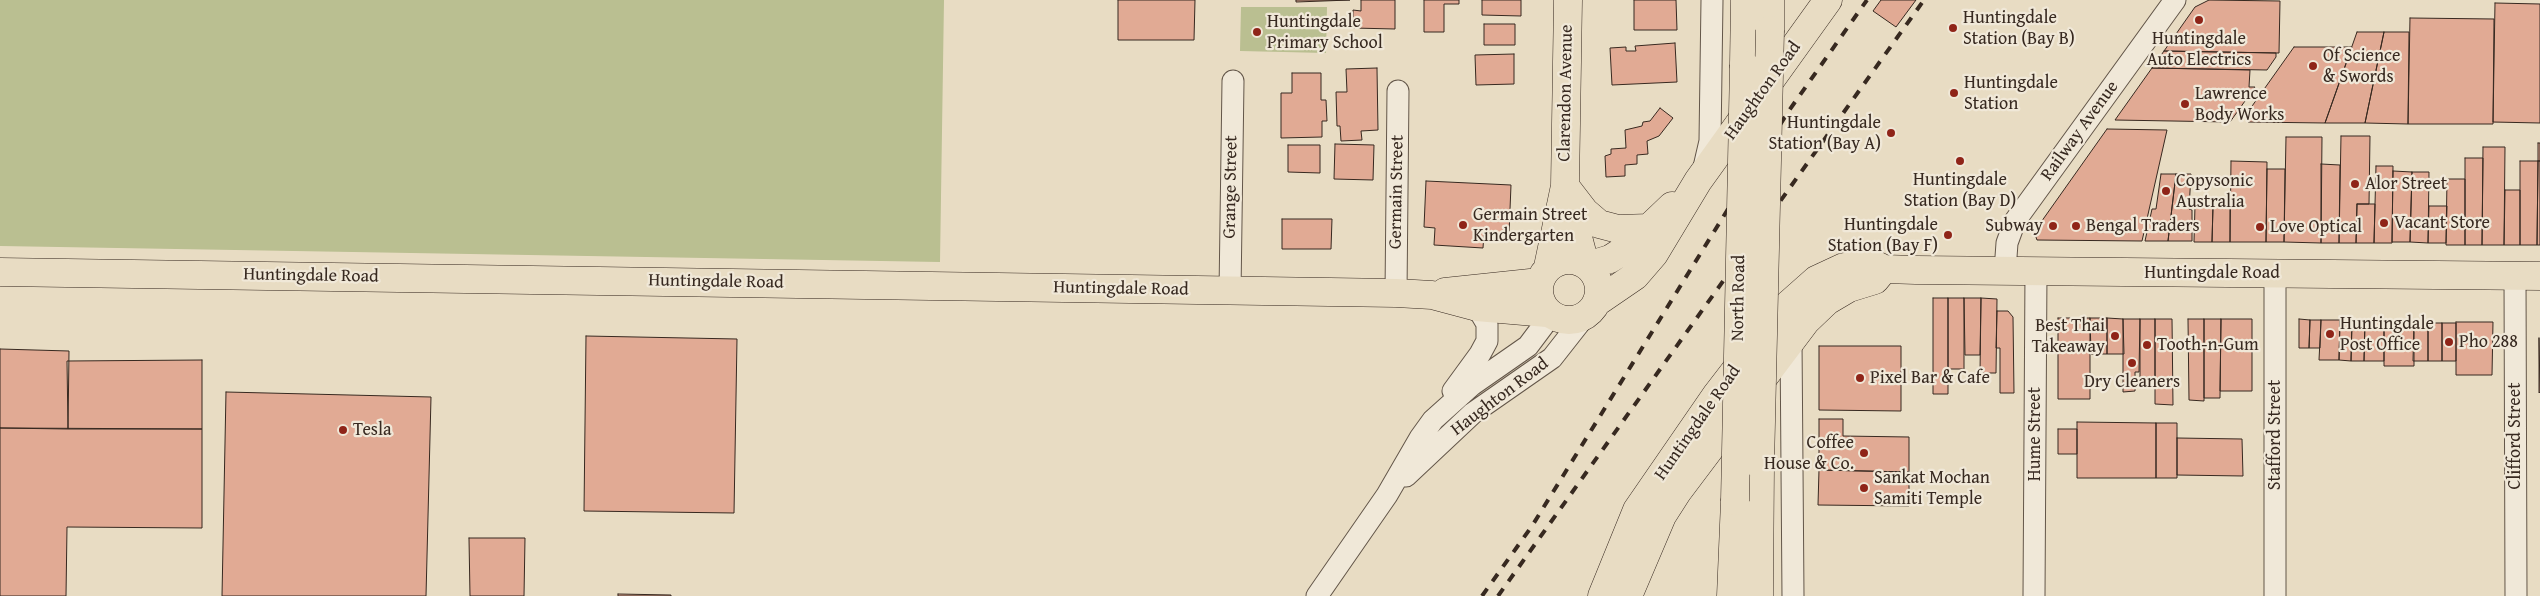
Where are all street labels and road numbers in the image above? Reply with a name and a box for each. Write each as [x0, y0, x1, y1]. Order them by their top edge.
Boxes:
street label: Clarendon Avenue [1554, 24, 1578, 162]
street label: Haughton Road [1720, 38, 1806, 144]
street label: Railway Avenue [2037, 77, 2123, 185]
street label: Grange Street [1219, 135, 1243, 239]
street label: Germain Street [1385, 135, 1409, 249]
street label: North Road [1727, 255, 1751, 341]
street label: Huntingdale Road [2144, 262, 2280, 284]
street label: Huntingdale Road [243, 264, 379, 288]
street label: Huntingdale Road [648, 270, 784, 294]
street label: Huntingdale Road [1053, 277, 1189, 301]
street label: Haughton Road [1447, 353, 1553, 441]
street label: Huntingdale Road [1650, 361, 1746, 485]
street label: Stafford Street [2264, 380, 2286, 490]
street label: Clifford Street [2504, 383, 2526, 489]
street label: Hume Street [2024, 387, 2046, 481]

